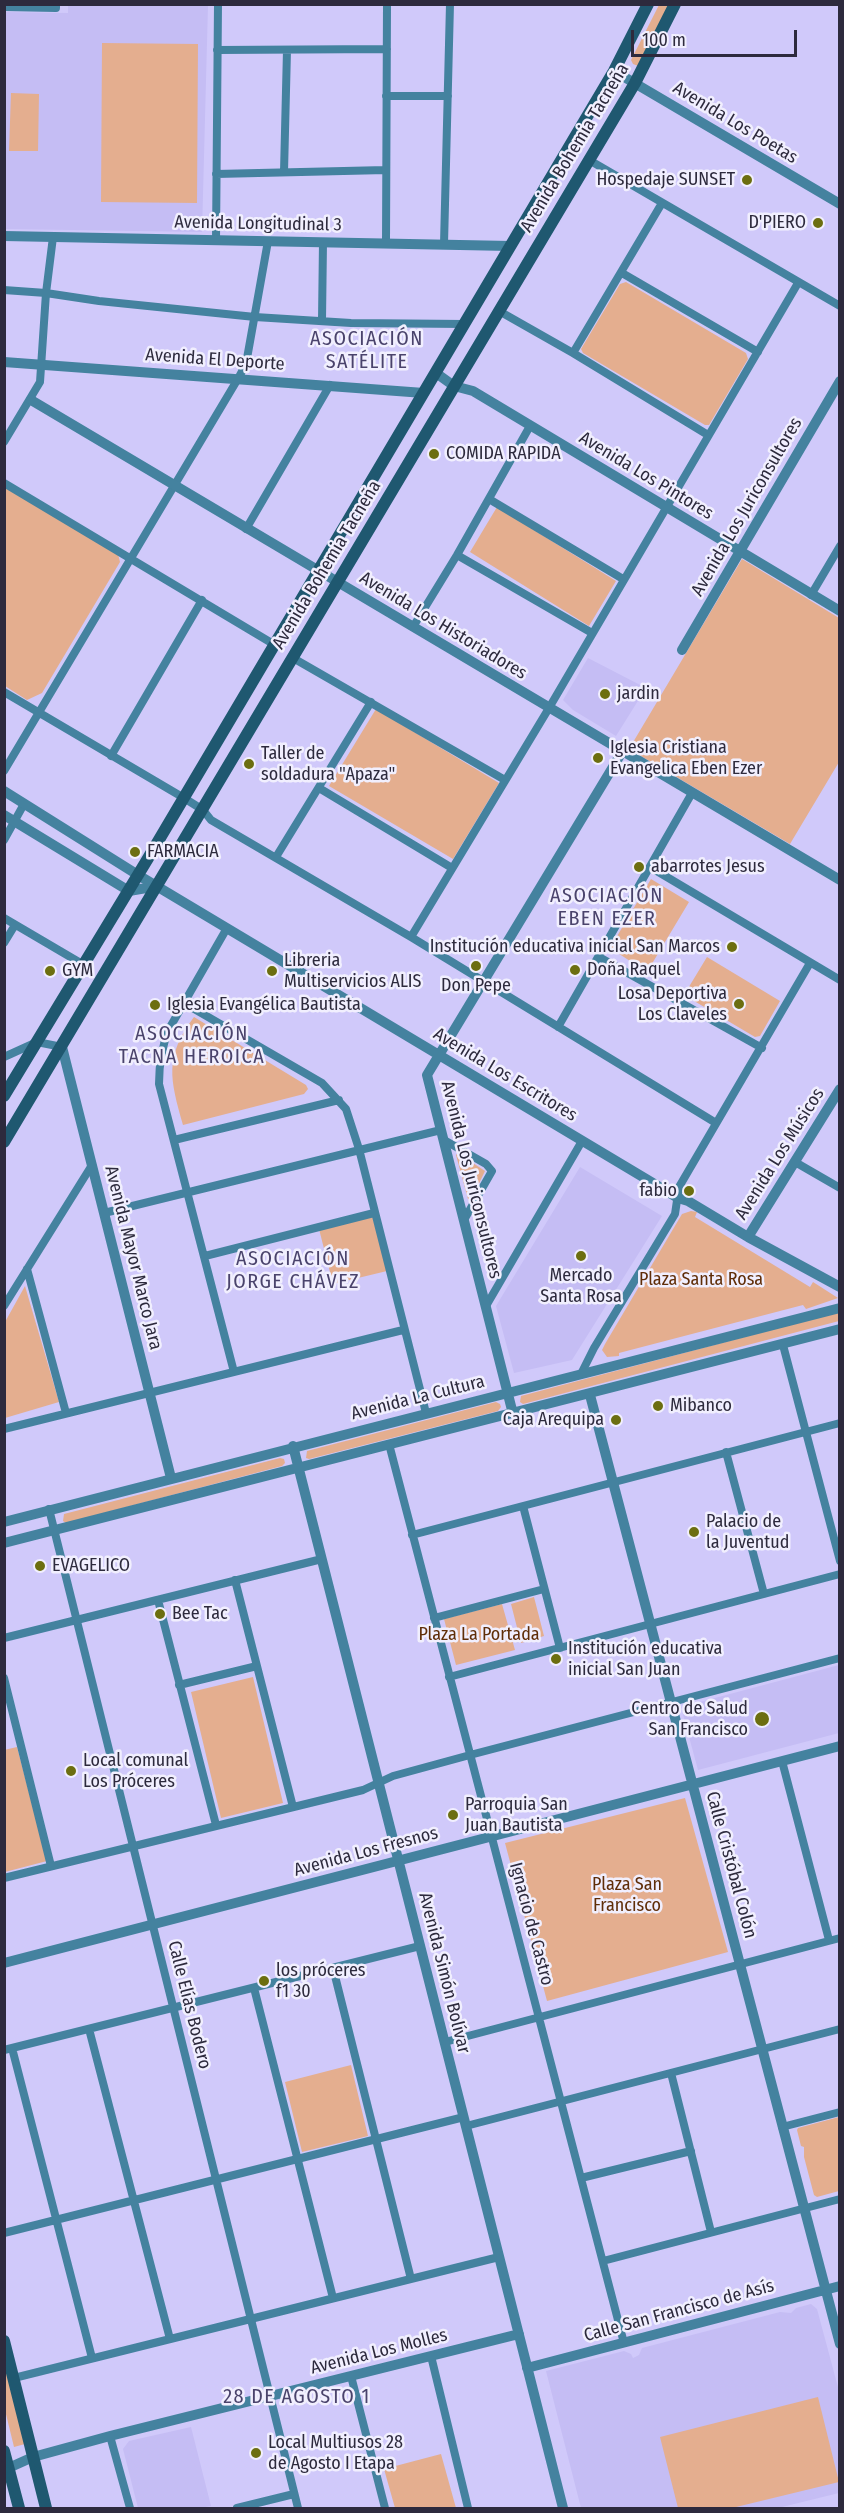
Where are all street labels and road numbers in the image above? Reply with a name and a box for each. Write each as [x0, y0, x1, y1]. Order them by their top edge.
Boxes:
street label: Avenida Bohemia Tacneña [516, 60, 634, 236]
street label: Avenida Los Poetas [669, 77, 801, 169]
street label: Avenida Longitudinal 3 [174, 212, 342, 236]
street label: Avenida El Deporte [145, 344, 285, 376]
street label: Avenida Los Juriconsultores [687, 414, 807, 600]
street label: Avenida Los Pintores [575, 427, 717, 525]
street label: Avenida Bohemia Tacneña [268, 477, 386, 653]
street label: Avenida Los Historiadores [355, 567, 531, 685]
street label: Avenida Los Escritores [429, 1024, 581, 1126]
street label: Avenida Los Juriconsultores [436, 1079, 506, 1281]
street label: Avenida Los Músicos [731, 1084, 829, 1224]
street label: Avenida Mayor Marco Jara [100, 1164, 166, 1352]
street label: Avenida La Cultura [349, 1371, 487, 1425]
street label: Calle Cristóbal Colón [701, 1789, 761, 1941]
street label: Avenida Los Fresnos [292, 1822, 440, 1882]
street label: Ignacio de Castro [504, 1860, 558, 1988]
street label: Avenida Simón Bolívar [414, 1890, 474, 2056]
street label: Calle Elías Bodero [163, 1939, 215, 2071]
street label: Calle San Francisco de Asís [582, 2275, 776, 2347]
street label: Avenida Los Molles [308, 2325, 450, 2379]

